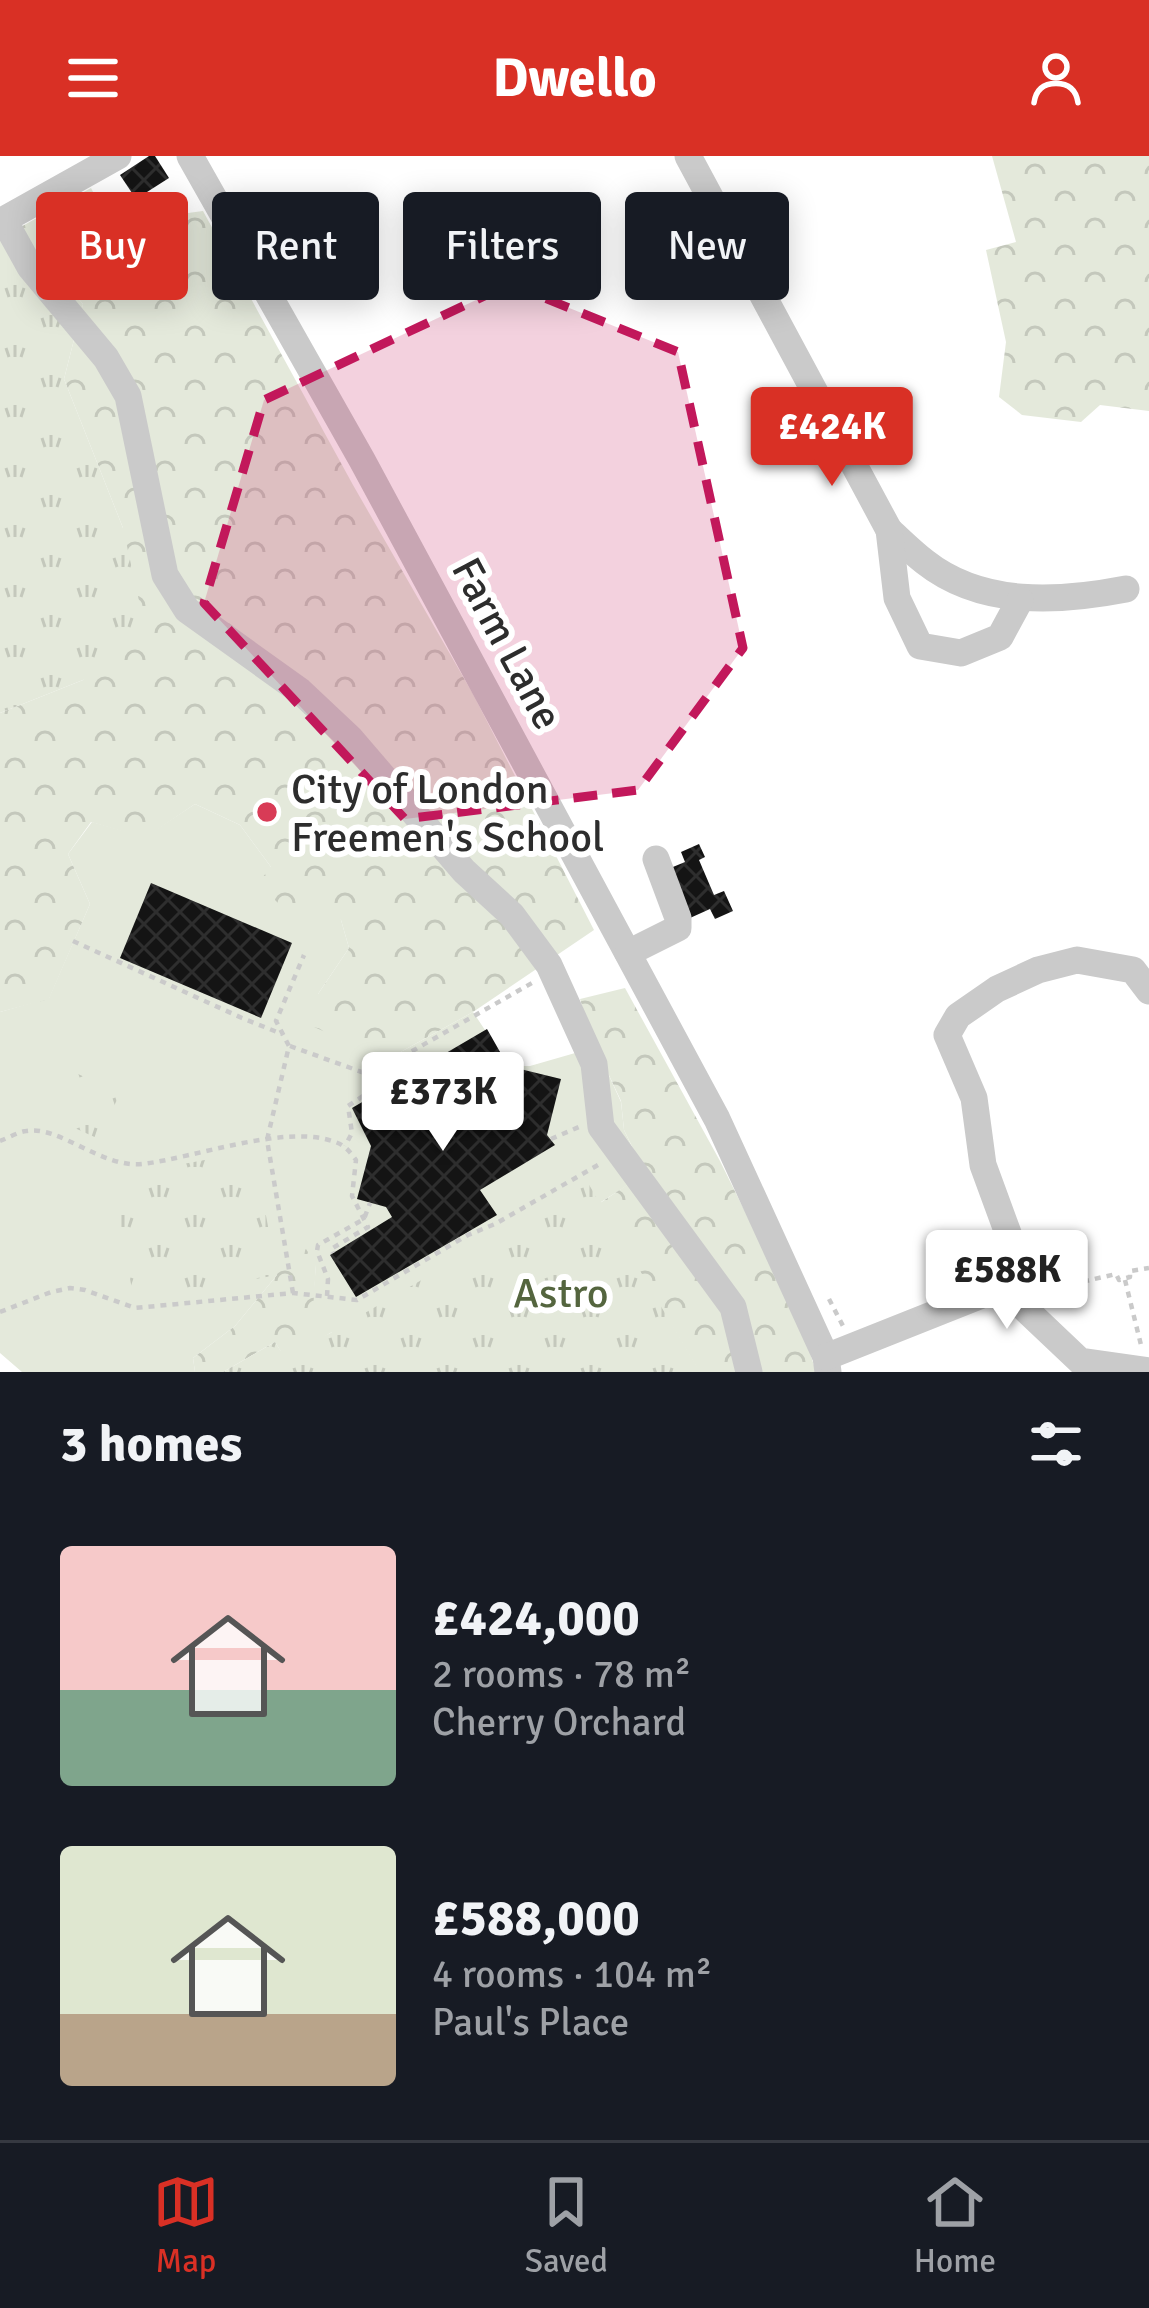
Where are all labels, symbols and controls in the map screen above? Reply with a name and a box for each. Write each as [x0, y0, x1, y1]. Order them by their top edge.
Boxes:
icon: menu [60, 45, 126, 111]
text: Dwello [492, 45, 657, 112]
icon: person [1023, 45, 1089, 111]
chip: Buy [36, 192, 188, 300]
chip: Rent [212, 192, 379, 300]
chip: Filters [403, 192, 601, 300]
chip: New [625, 192, 789, 300]
pin: £424K [748, 387, 916, 489]
text: £424K [778, 402, 886, 450]
street label: Farm Lane [440, 549, 573, 738]
place label: City of London Freemen's School [291, 764, 604, 863]
marker: City of London Freemen's School [254, 799, 280, 825]
pin: £373K [359, 1052, 527, 1154]
text: £373K [389, 1067, 497, 1115]
pin: £588K [923, 1230, 1091, 1332]
text: £588K [953, 1245, 1061, 1293]
park label: Astro [513, 1268, 609, 1319]
icon: filters [1023, 1411, 1089, 1477]
text: 3 homes [60, 1413, 242, 1476]
text: £424,000 [432, 1587, 640, 1650]
icon: home [156, 1594, 300, 1738]
text: 2 rooms · 78 m² [432, 1650, 691, 1698]
text: Cherry Orchard [432, 1698, 686, 1746]
text: £588,000 [432, 1887, 640, 1950]
icon: home [156, 1894, 300, 2038]
text: 4 rooms · 104 m² [432, 1950, 712, 1998]
text: Paul's Place [432, 1998, 629, 2046]
tab: Map [153, 2169, 219, 2282]
tab: Saved [525, 2169, 608, 2282]
tab: Home [914, 2169, 996, 2282]

